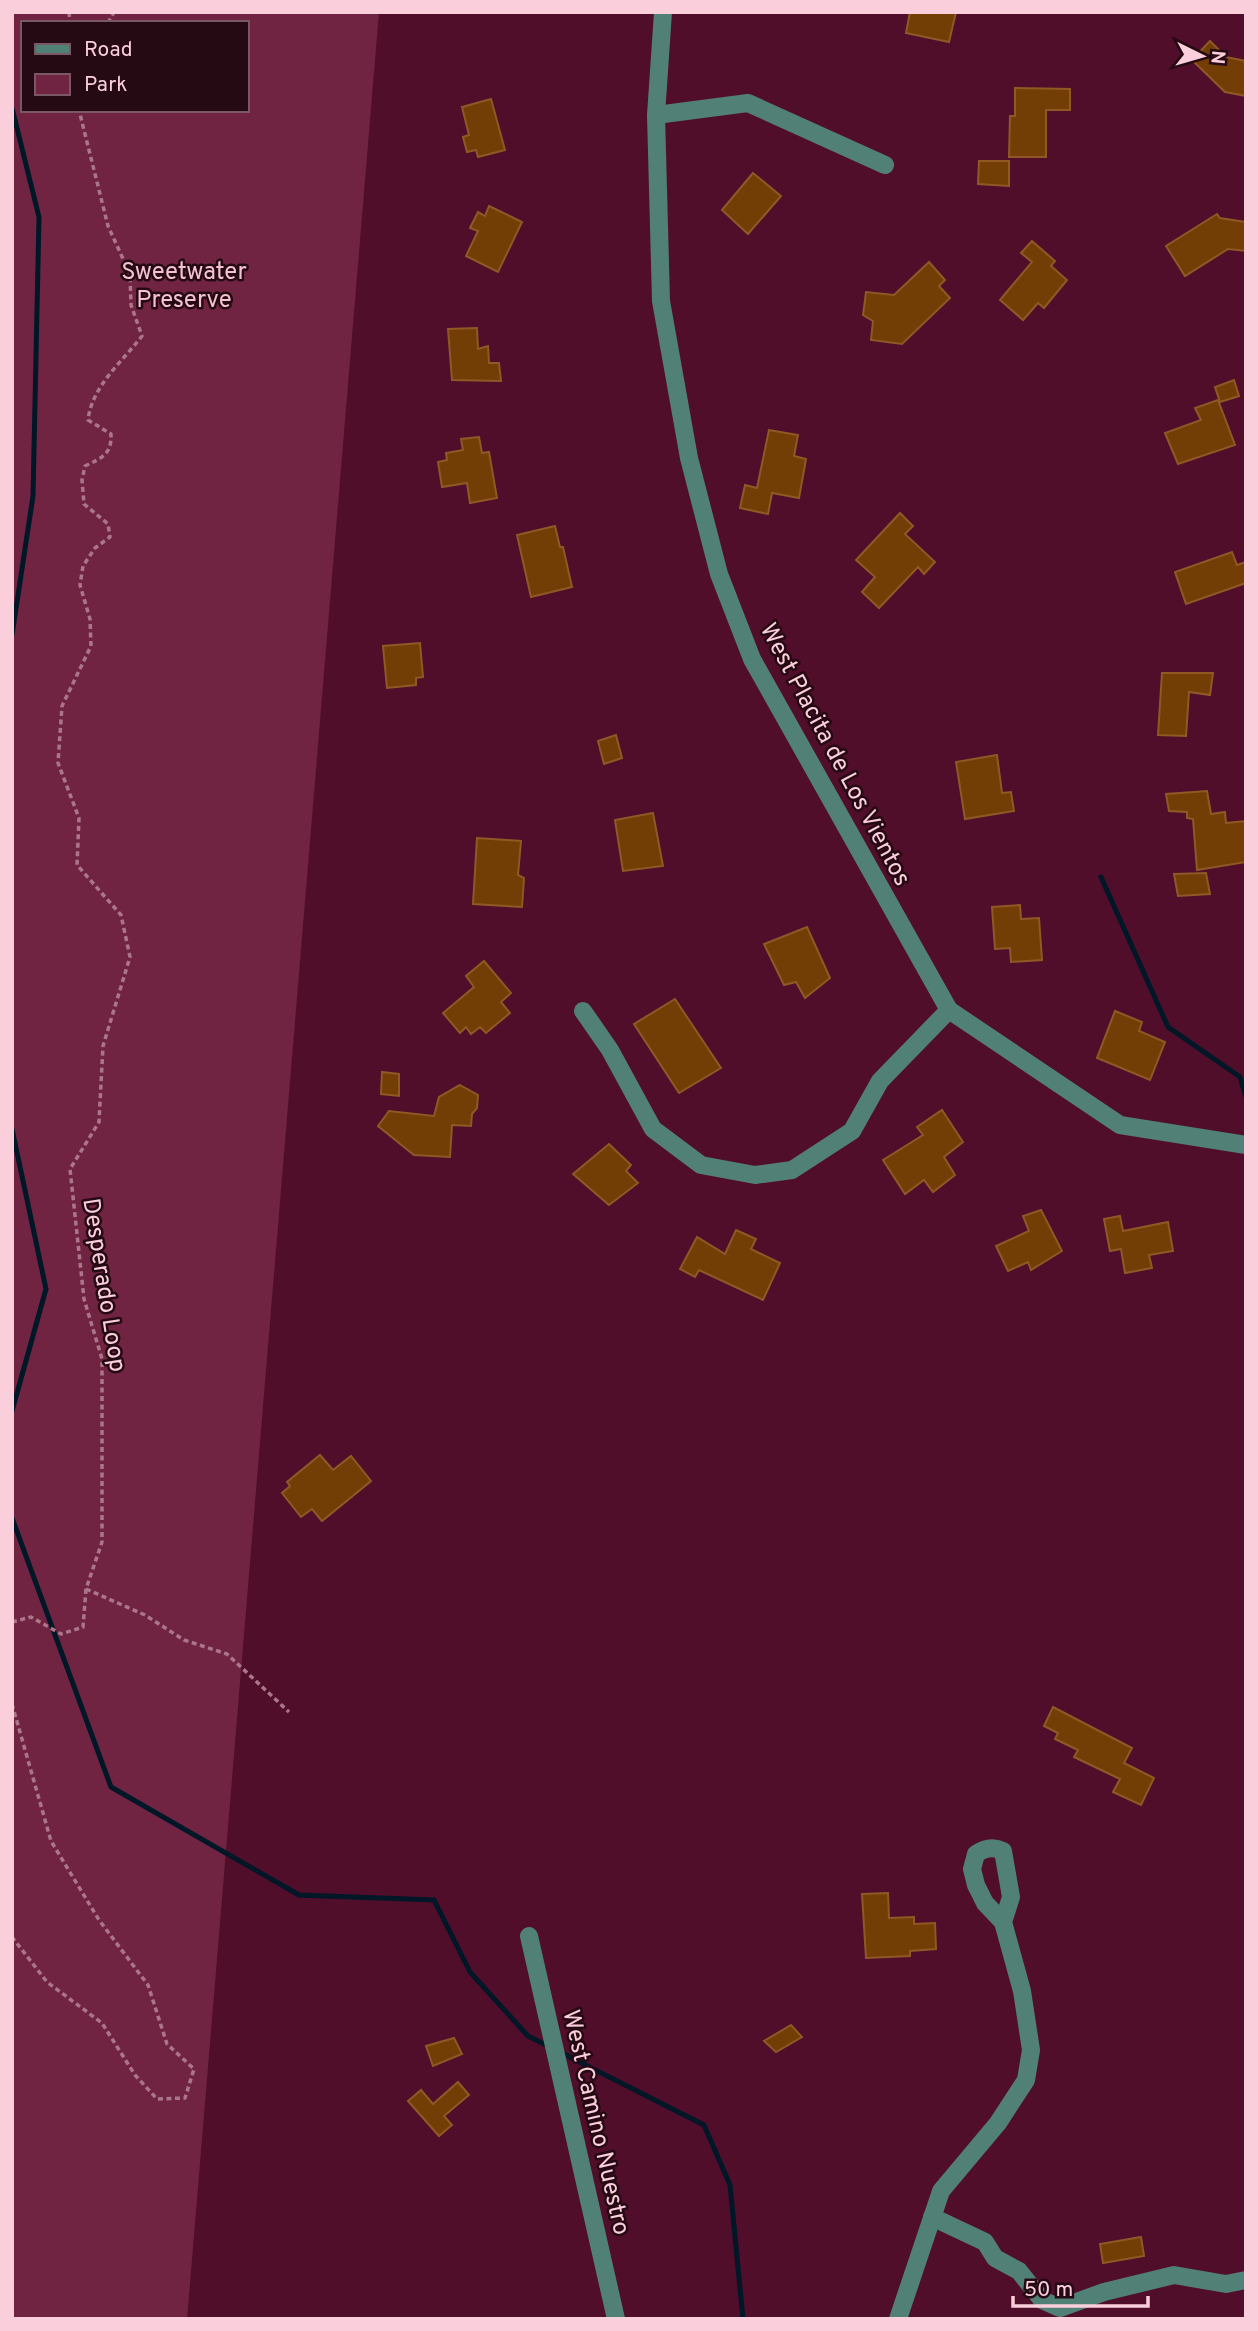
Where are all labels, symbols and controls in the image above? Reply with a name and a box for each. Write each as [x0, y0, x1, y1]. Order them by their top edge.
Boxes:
legend [21, 21, 248, 112]
north arrow [1167, 21, 1237, 91]
text: Road [84, 37, 133, 64]
text: N [1204, 49, 1229, 65]
text: Park [84, 72, 127, 99]
park label: Sweetwater Preserve [121, 258, 247, 316]
street label: West Placita de Los Vientos [752, 618, 916, 892]
street label: Desperado Loop [74, 1196, 132, 1374]
street label: West Camino Nuestro [555, 2007, 636, 2238]
scale bar [1013, 2264, 1148, 2308]
text: 50 m [1024, 2277, 1073, 2304]

